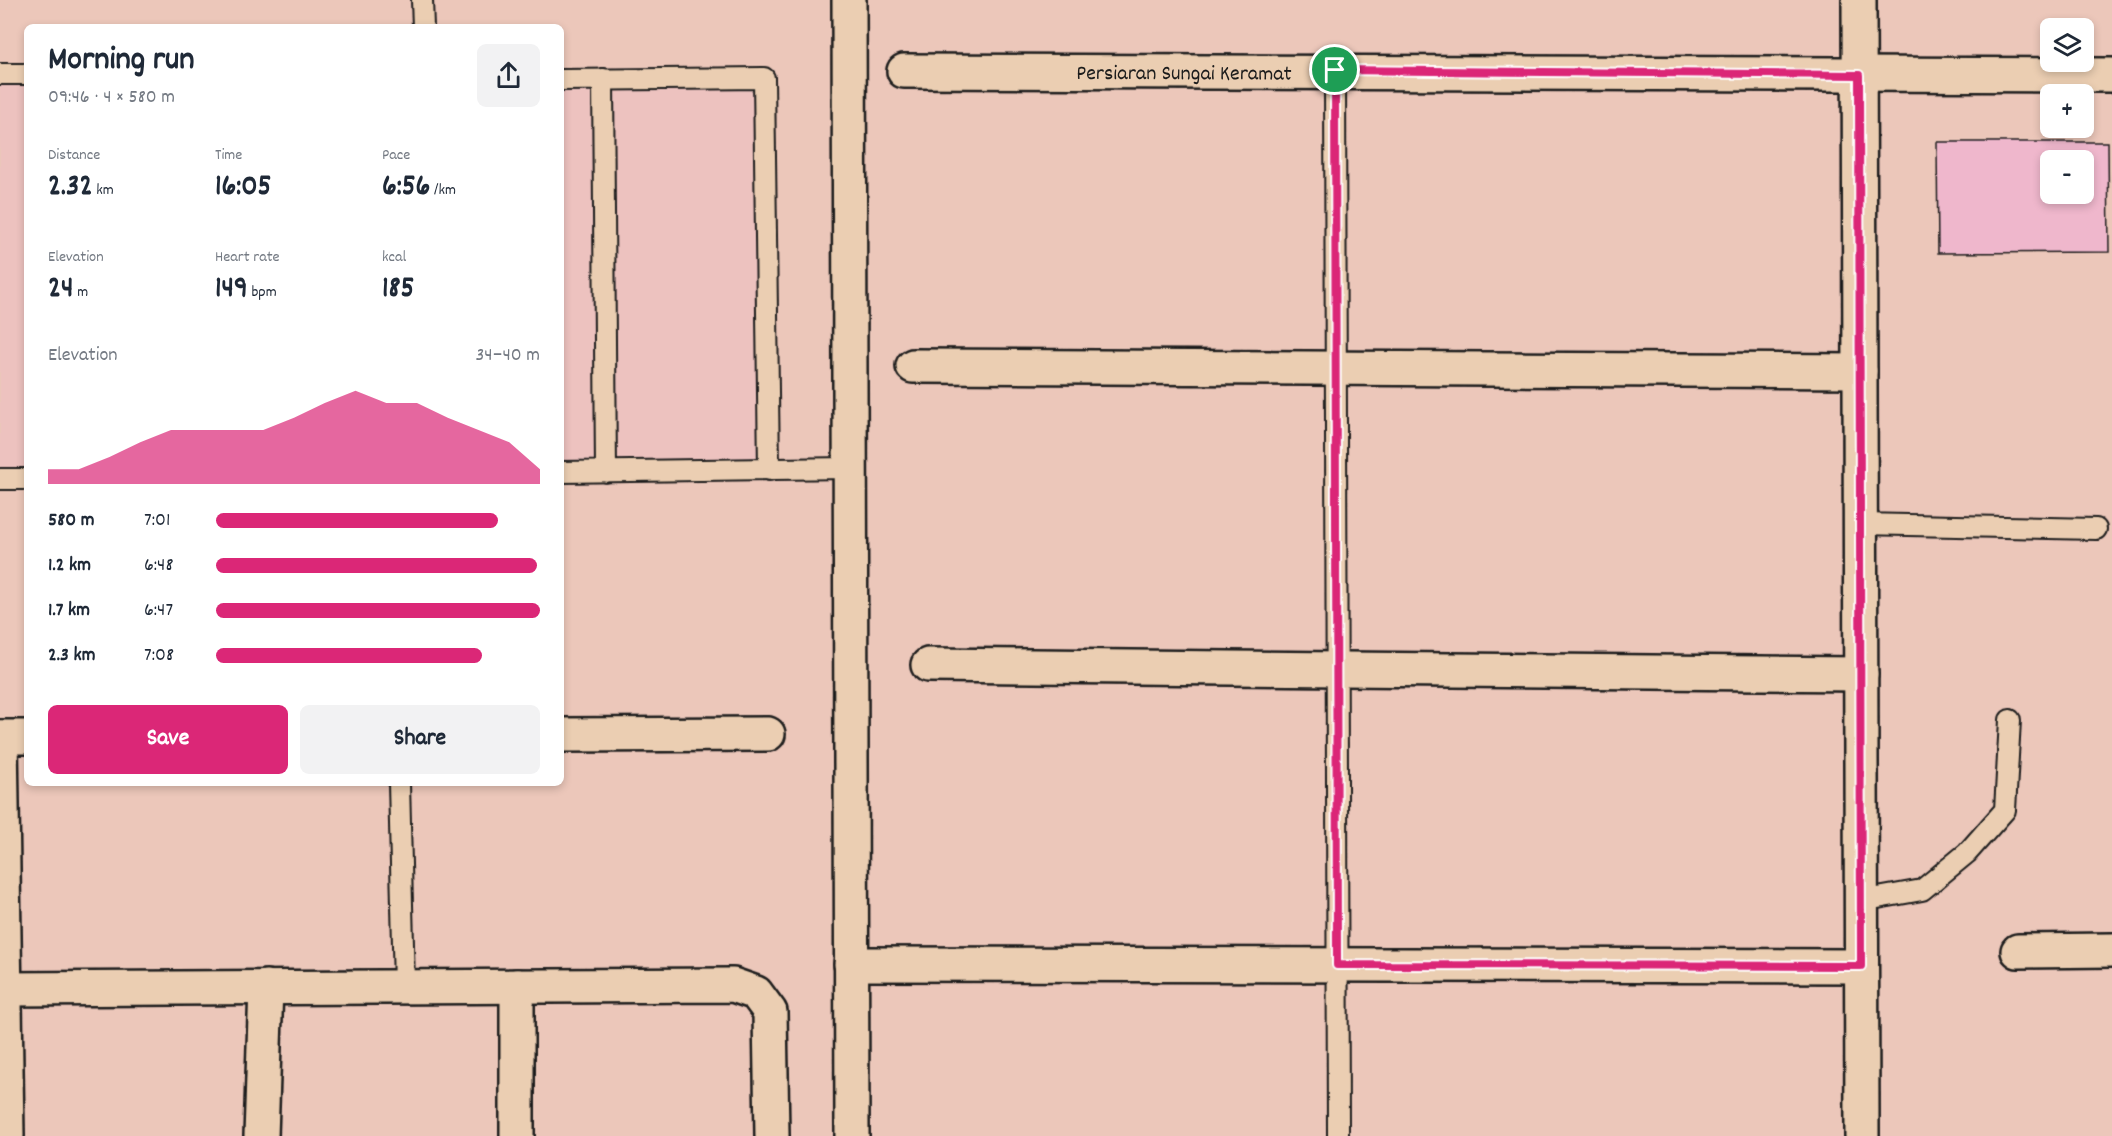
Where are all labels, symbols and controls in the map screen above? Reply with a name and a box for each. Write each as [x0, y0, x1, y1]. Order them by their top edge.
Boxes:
map controls [2040, 18, 2094, 204]
button: layers [2040, 18, 2094, 72]
text: Morning run [48, 38, 195, 85]
button: share [477, 44, 540, 107]
pin [1309, 44, 1360, 95]
icon: arrive [1318, 53, 1351, 86]
street label: Persiaran Sungai Keramat [1076, 59, 1292, 91]
text: 09:46 · 4 × 580 m [48, 84, 175, 112]
button: + [2040, 84, 2094, 138]
text: Distance [48, 144, 100, 167]
text: Time [215, 144, 242, 167]
text: Pace [382, 144, 410, 167]
button: − [2040, 150, 2094, 204]
text: 2.32 [48, 167, 93, 210]
text: 16:05 [215, 167, 272, 210]
text: 6:56 [382, 167, 430, 210]
text: km [93, 179, 114, 202]
text: /km [430, 179, 456, 202]
text: Elevation [48, 246, 104, 269]
text: Heart rate [215, 246, 280, 269]
text: kcal [382, 246, 406, 269]
text: 24 [48, 269, 74, 312]
text: 149 [215, 269, 248, 312]
text: 185 [382, 269, 415, 312]
text: m [74, 281, 88, 304]
text: bpm [248, 281, 277, 304]
text: Elevation [48, 342, 118, 370]
text: 34–40 m [475, 342, 540, 370]
text: 580 m [48, 507, 95, 535]
text: 7:01 [144, 507, 170, 535]
text: 1.2 km [48, 552, 91, 580]
text: 6:48 [144, 552, 173, 580]
text: 1.7 km [48, 597, 90, 625]
text: 6:47 [144, 597, 173, 625]
text: 2.3 km [48, 642, 95, 670]
text: 7:08 [144, 642, 174, 670]
button: Save [48, 705, 288, 774]
button: Share [300, 705, 540, 774]

